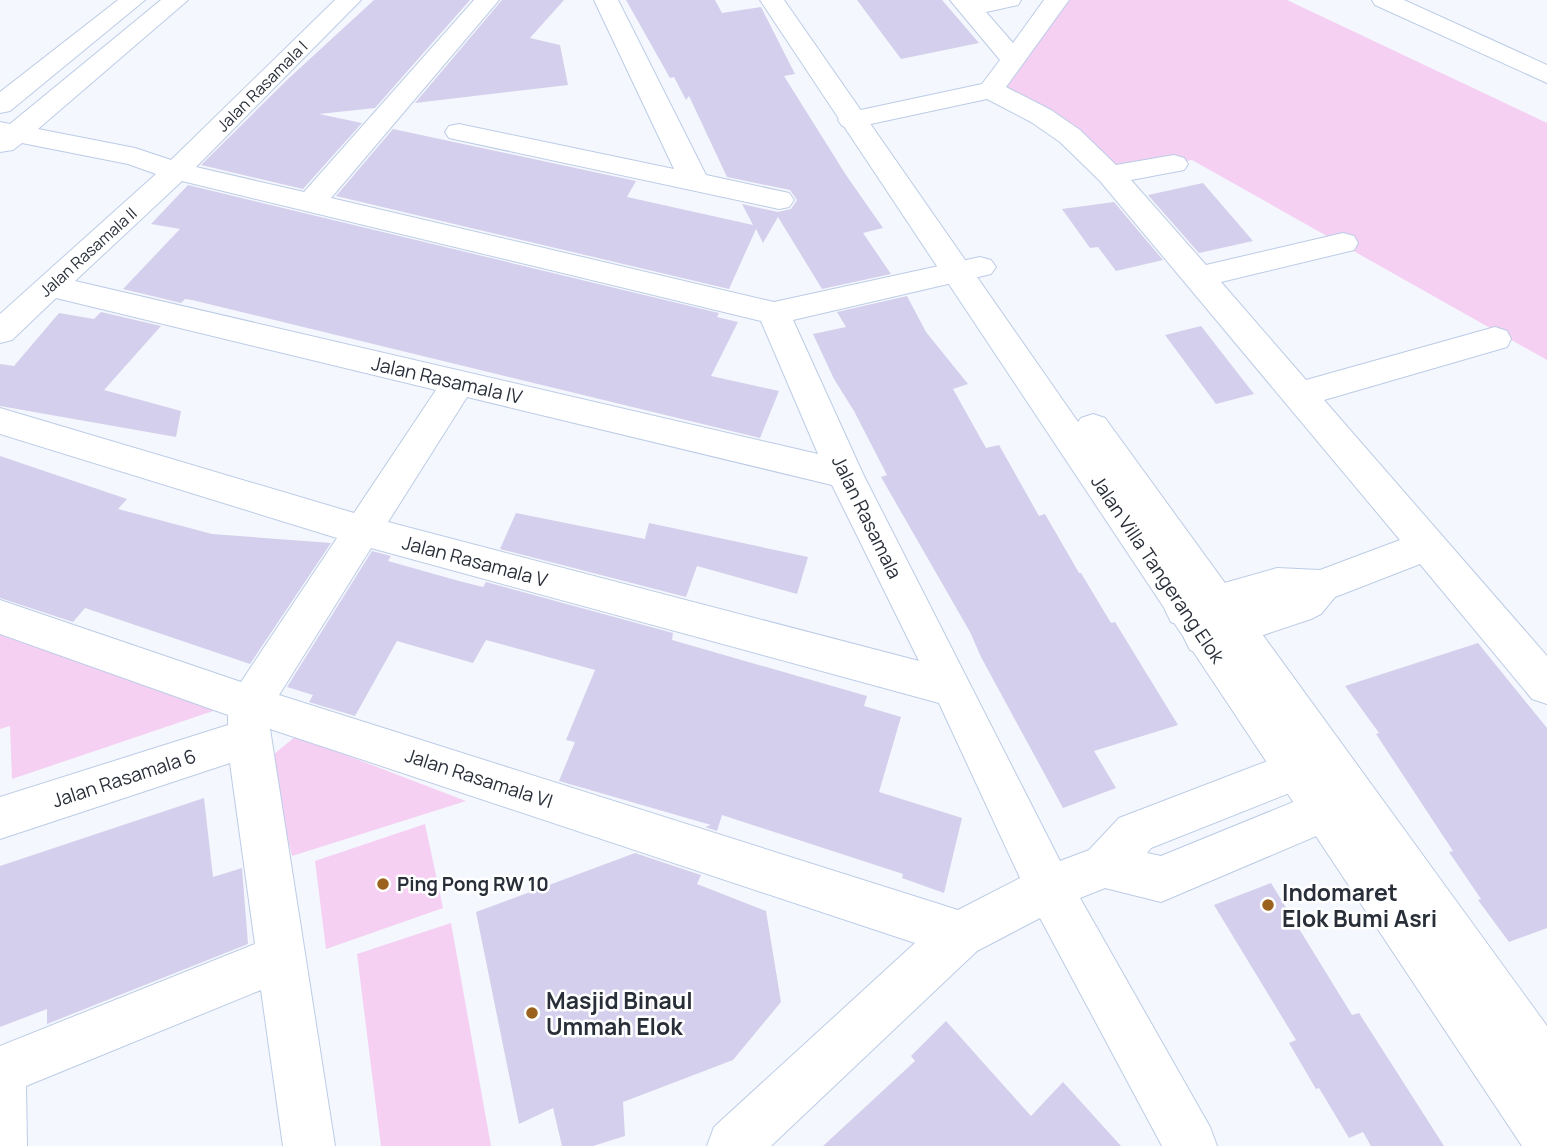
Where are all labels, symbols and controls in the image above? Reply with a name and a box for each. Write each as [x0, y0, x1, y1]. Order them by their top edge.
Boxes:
street label: Jalan Rasamala I [212, 36, 312, 136]
street label: Jalan Rasamala II [35, 202, 141, 302]
street label: Jalan Rasamala IV [369, 350, 525, 410]
street label: Jalan Rasamala [826, 451, 908, 583]
street label: Jalan Villa Tangerang Elok [1085, 470, 1231, 669]
street label: Jalan Rasamala V [399, 529, 551, 593]
street label: Jalan Rasamala 6 [49, 742, 199, 814]
street label: Jalan Rasamala VI [402, 742, 556, 814]
place label: Ping Pong RW 10 [397, 871, 549, 897]
marker: Ping Pong RW 10 [375, 876, 391, 892]
place label: Indomaret Elok Bumi Asri [1282, 876, 1437, 934]
marker: Indomaret Elok Bumi Asri [1260, 897, 1276, 913]
place label: Masjid Binaul Ummah Elok [546, 984, 693, 1042]
marker: Masjid Binaul Ummah Elok [524, 1005, 540, 1021]

